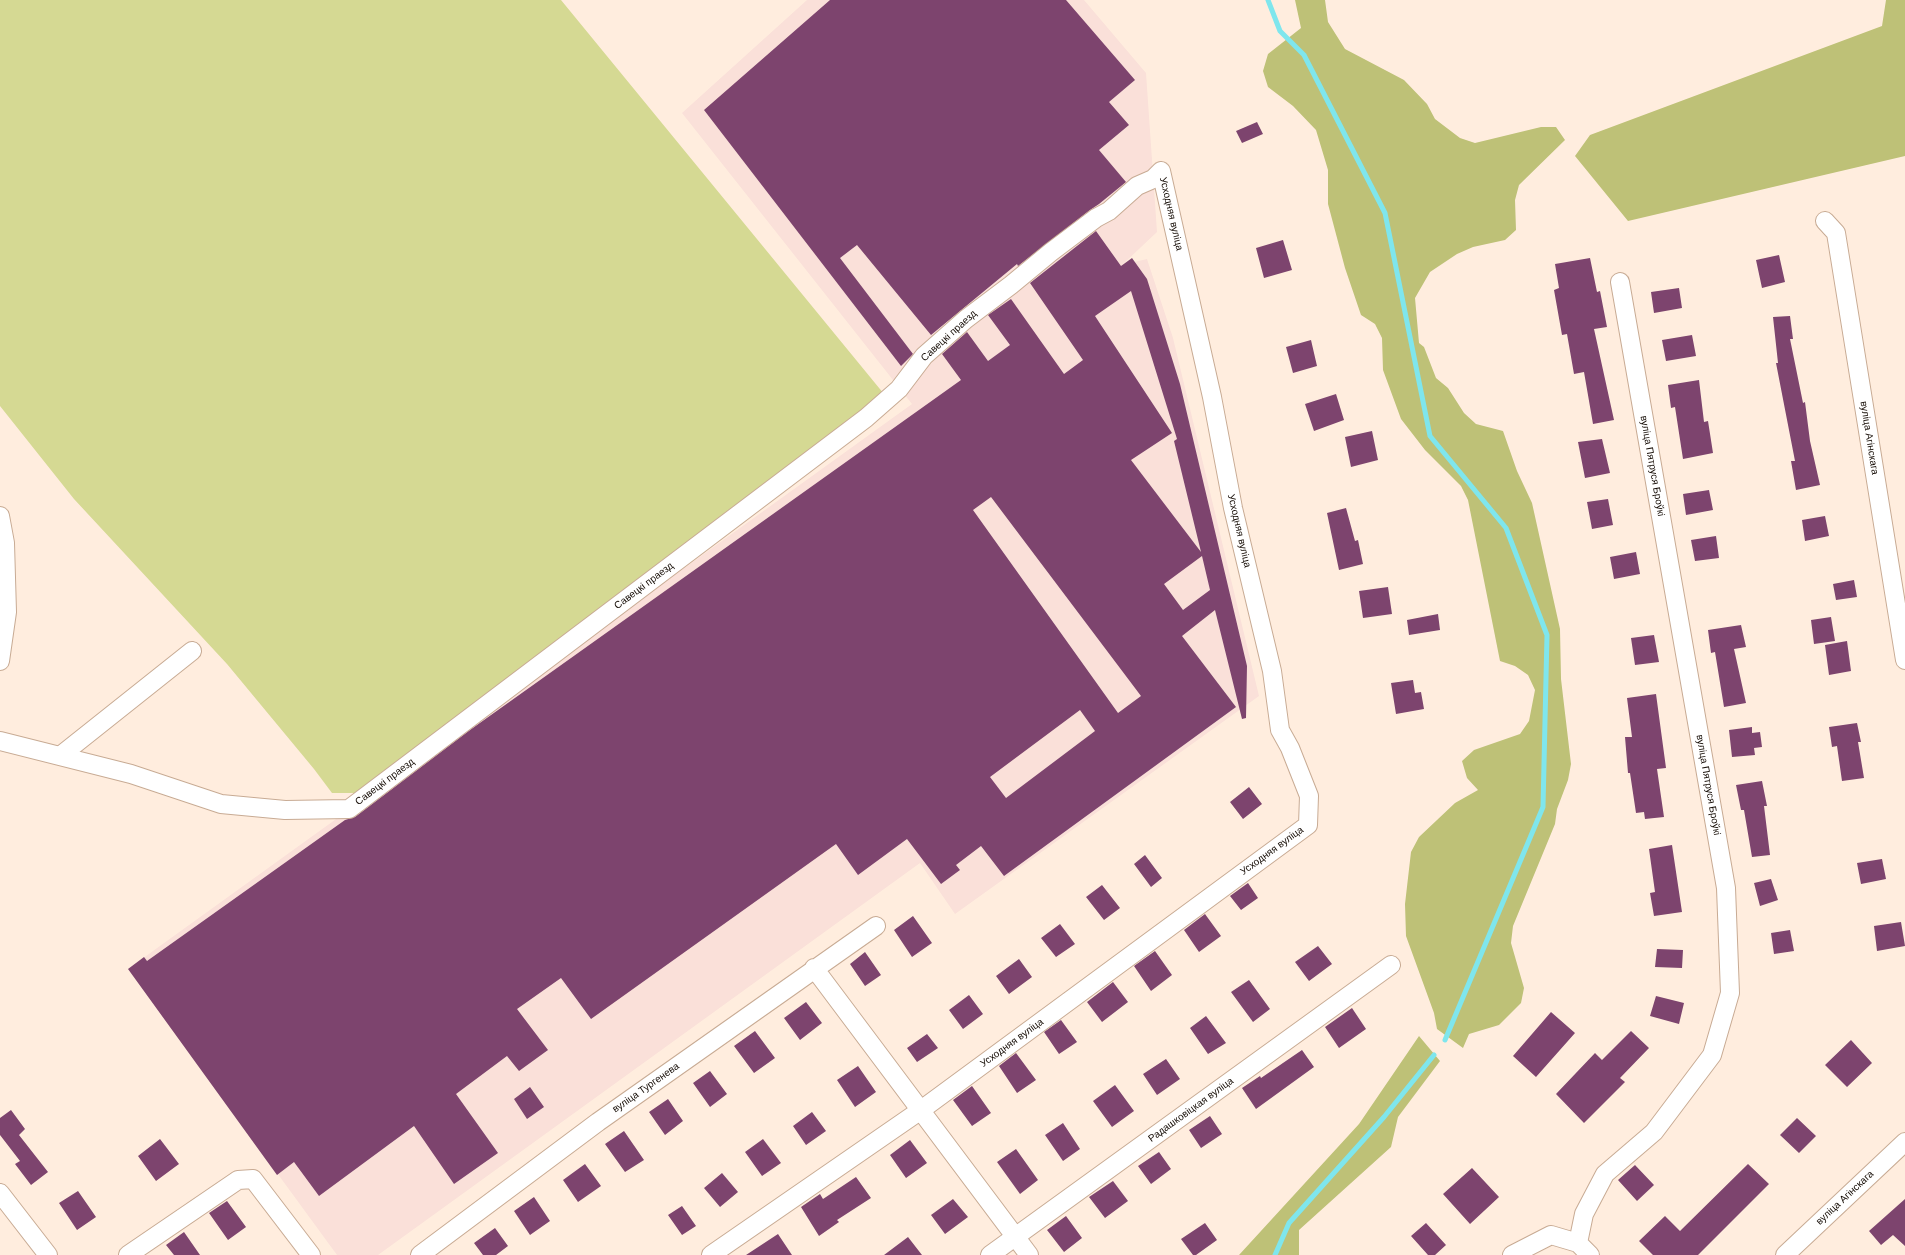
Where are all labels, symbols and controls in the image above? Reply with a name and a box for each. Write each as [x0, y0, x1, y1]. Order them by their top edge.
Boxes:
street label: Усходняя вуліца [1157, 176, 1185, 252]
street label: Савецкі праезд [919, 308, 979, 364]
street label: вуліца Агінскага [1857, 400, 1881, 476]
street label: вуліца Пятруся Броўкі [1637, 415, 1667, 517]
street label: Усходняя вуліца [1225, 493, 1253, 569]
street label: Савецкі праезд [612, 560, 676, 612]
street label: вуліца Пятруся Броўкі [1693, 734, 1723, 836]
street label: Савецкі праезд [353, 756, 417, 808]
street label: Усходняя вуліца [1238, 824, 1306, 878]
street label: Усходняя вуліца [978, 1016, 1046, 1070]
street label: вуліца Тургенева [610, 1060, 682, 1116]
street label: Радашковіцкая вуліца [1146, 1075, 1236, 1145]
street label: вуліца Агінскага [1814, 1168, 1876, 1228]

